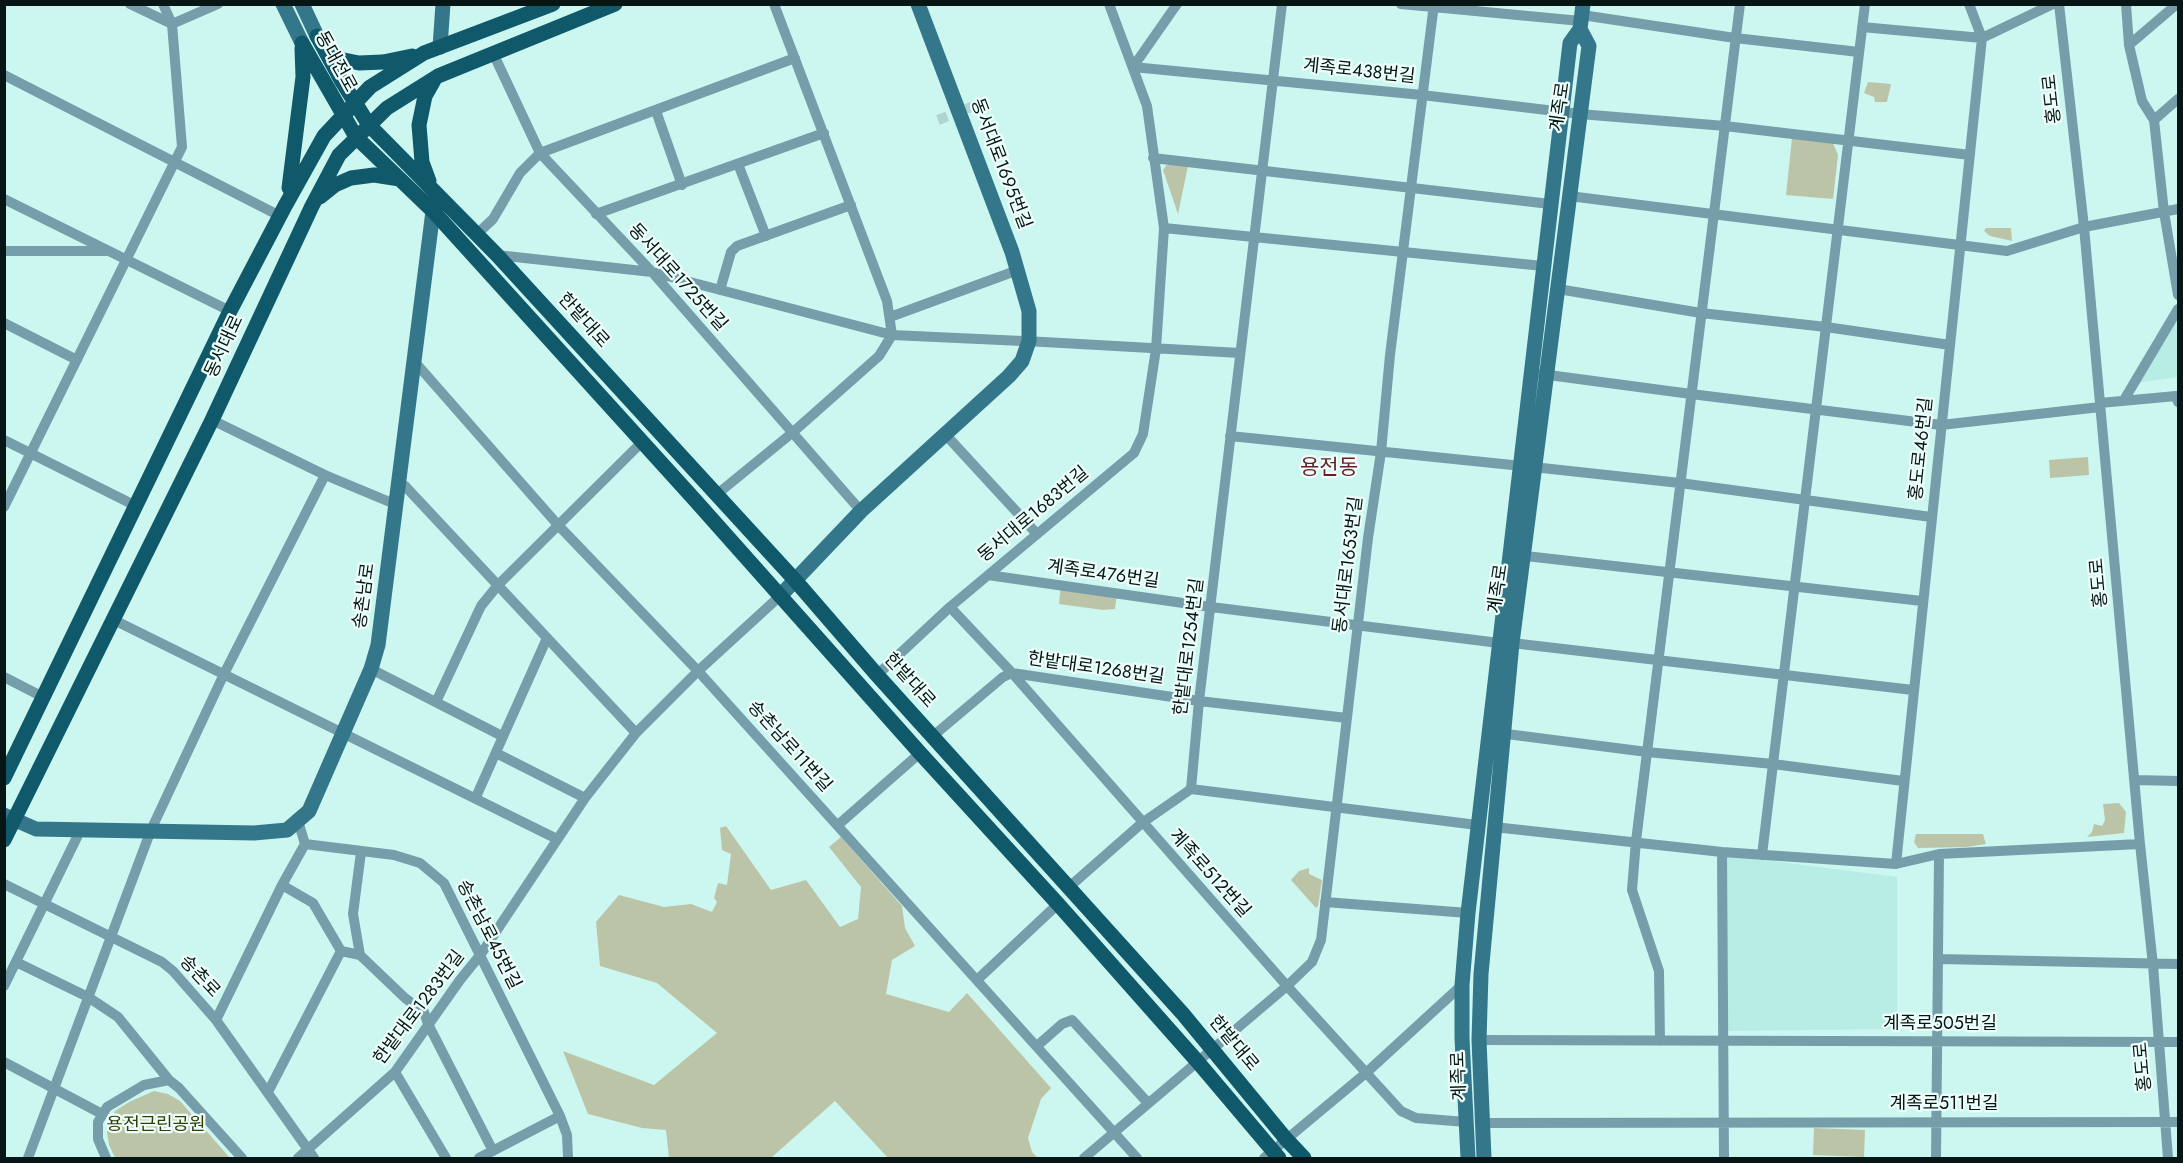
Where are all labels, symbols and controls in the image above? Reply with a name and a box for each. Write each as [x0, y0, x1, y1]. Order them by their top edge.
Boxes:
street label: 동대전로 [309, 28, 361, 96]
street label: 계족로438번길 [1302, 55, 1416, 89]
street label: 홍도로 [2040, 73, 2066, 125]
street label: 계족로 [1547, 81, 1575, 133]
street label: 동서대로1695번길 [965, 96, 1035, 232]
street label: 동서대로1725번길 [623, 220, 731, 336]
street label: 한밭대로 [553, 289, 613, 353]
street label: 동서대로 [201, 312, 249, 382]
street label: 홍도로46번길 [1906, 396, 1938, 502]
district label: 용전동 [1300, 456, 1358, 482]
street label: 동서대로1683번길 [974, 463, 1094, 567]
street label: 동서대로1653번길 [1330, 495, 1368, 635]
street label: 계족로476번길 [1045, 556, 1161, 594]
street label: 홍도로 [2087, 557, 2113, 609]
street label: 송촌남로 [350, 562, 380, 630]
street label: 계족로 [1485, 563, 1513, 615]
street label: 한밭대로1254번길 [1171, 577, 1209, 717]
street label: 한밭대로 [879, 649, 939, 713]
street label: 한밭대로1268번길 [1026, 649, 1166, 689]
street label: 송촌남로11번길 [742, 697, 836, 797]
street label: 계족로512번길 [1164, 825, 1254, 923]
street label: 송촌남로45번길 [451, 877, 525, 993]
street label: 한밭대로1283번길 [370, 947, 470, 1069]
street label: 송촌로 [174, 951, 224, 1003]
street label: 한밭대로 [1203, 1012, 1263, 1076]
street label: 계족로505번길 [1883, 1014, 1997, 1036]
street label: 홍도로 [2131, 1041, 2157, 1093]
street label: 계족로 [1448, 1051, 1472, 1101]
street label: 계족로511번길 [1889, 1094, 1999, 1116]
park label: 용전근린공원 [106, 1115, 206, 1137]

